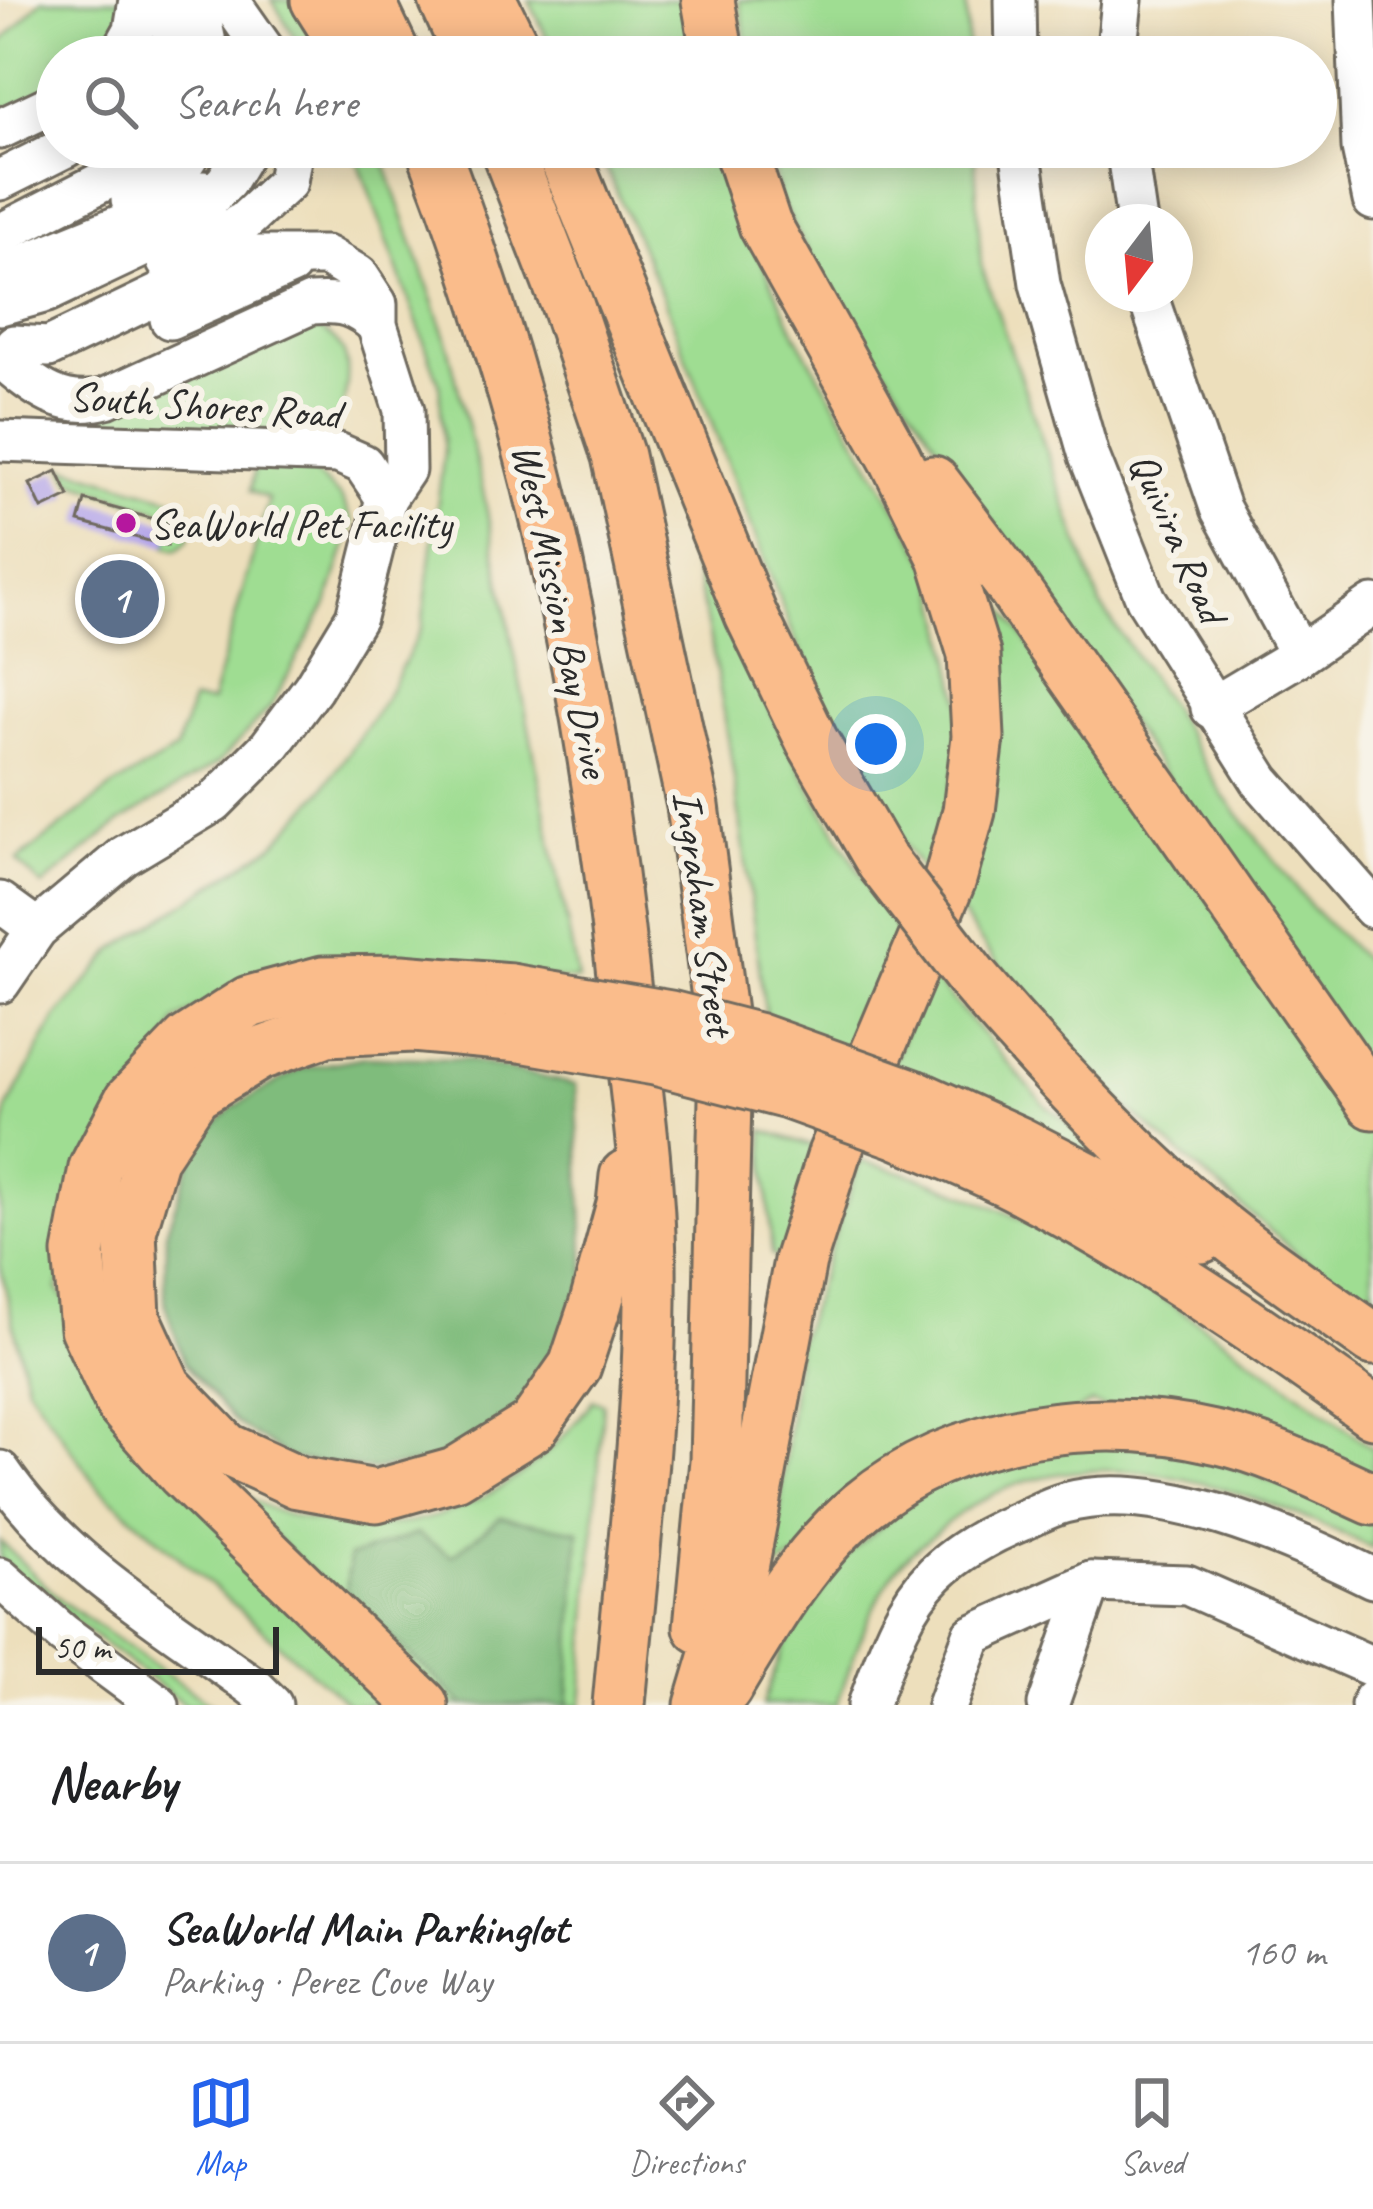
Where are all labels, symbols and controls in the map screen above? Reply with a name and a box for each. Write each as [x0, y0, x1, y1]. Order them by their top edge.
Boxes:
search box [36, 36, 1337, 168]
icon: search [78, 69, 144, 135]
text: Search here [174, 74, 357, 131]
north arrow [1085, 204, 1193, 312]
street label: South Shores Road [68, 370, 348, 442]
street label: West Mission Bay Drive [499, 439, 622, 785]
street label: Quivira Road [1117, 444, 1241, 636]
place label: SeaWorld Pet Facility [150, 498, 454, 551]
marker: SeaWorld Pet Facility [113, 510, 139, 536]
pin: 1 [81, 554, 159, 644]
your location [846, 714, 906, 774]
street label: Ingraham Street [660, 787, 747, 1043]
scale bar [36, 1621, 279, 1674]
text: 50 m [54, 1627, 110, 1669]
text: Nearby [48, 1751, 176, 1815]
text: SeaWorld Main Parkinglot [162, 1900, 568, 1957]
text: 1 [78, 1928, 96, 1977]
text: 160 m [1241, 1928, 1325, 1977]
text: Parking · Perez Cove Way [162, 1957, 492, 2006]
tab: Map [188, 2070, 254, 2184]
tab: Directions [629, 2070, 744, 2184]
tab: Saved [1119, 2070, 1185, 2184]

